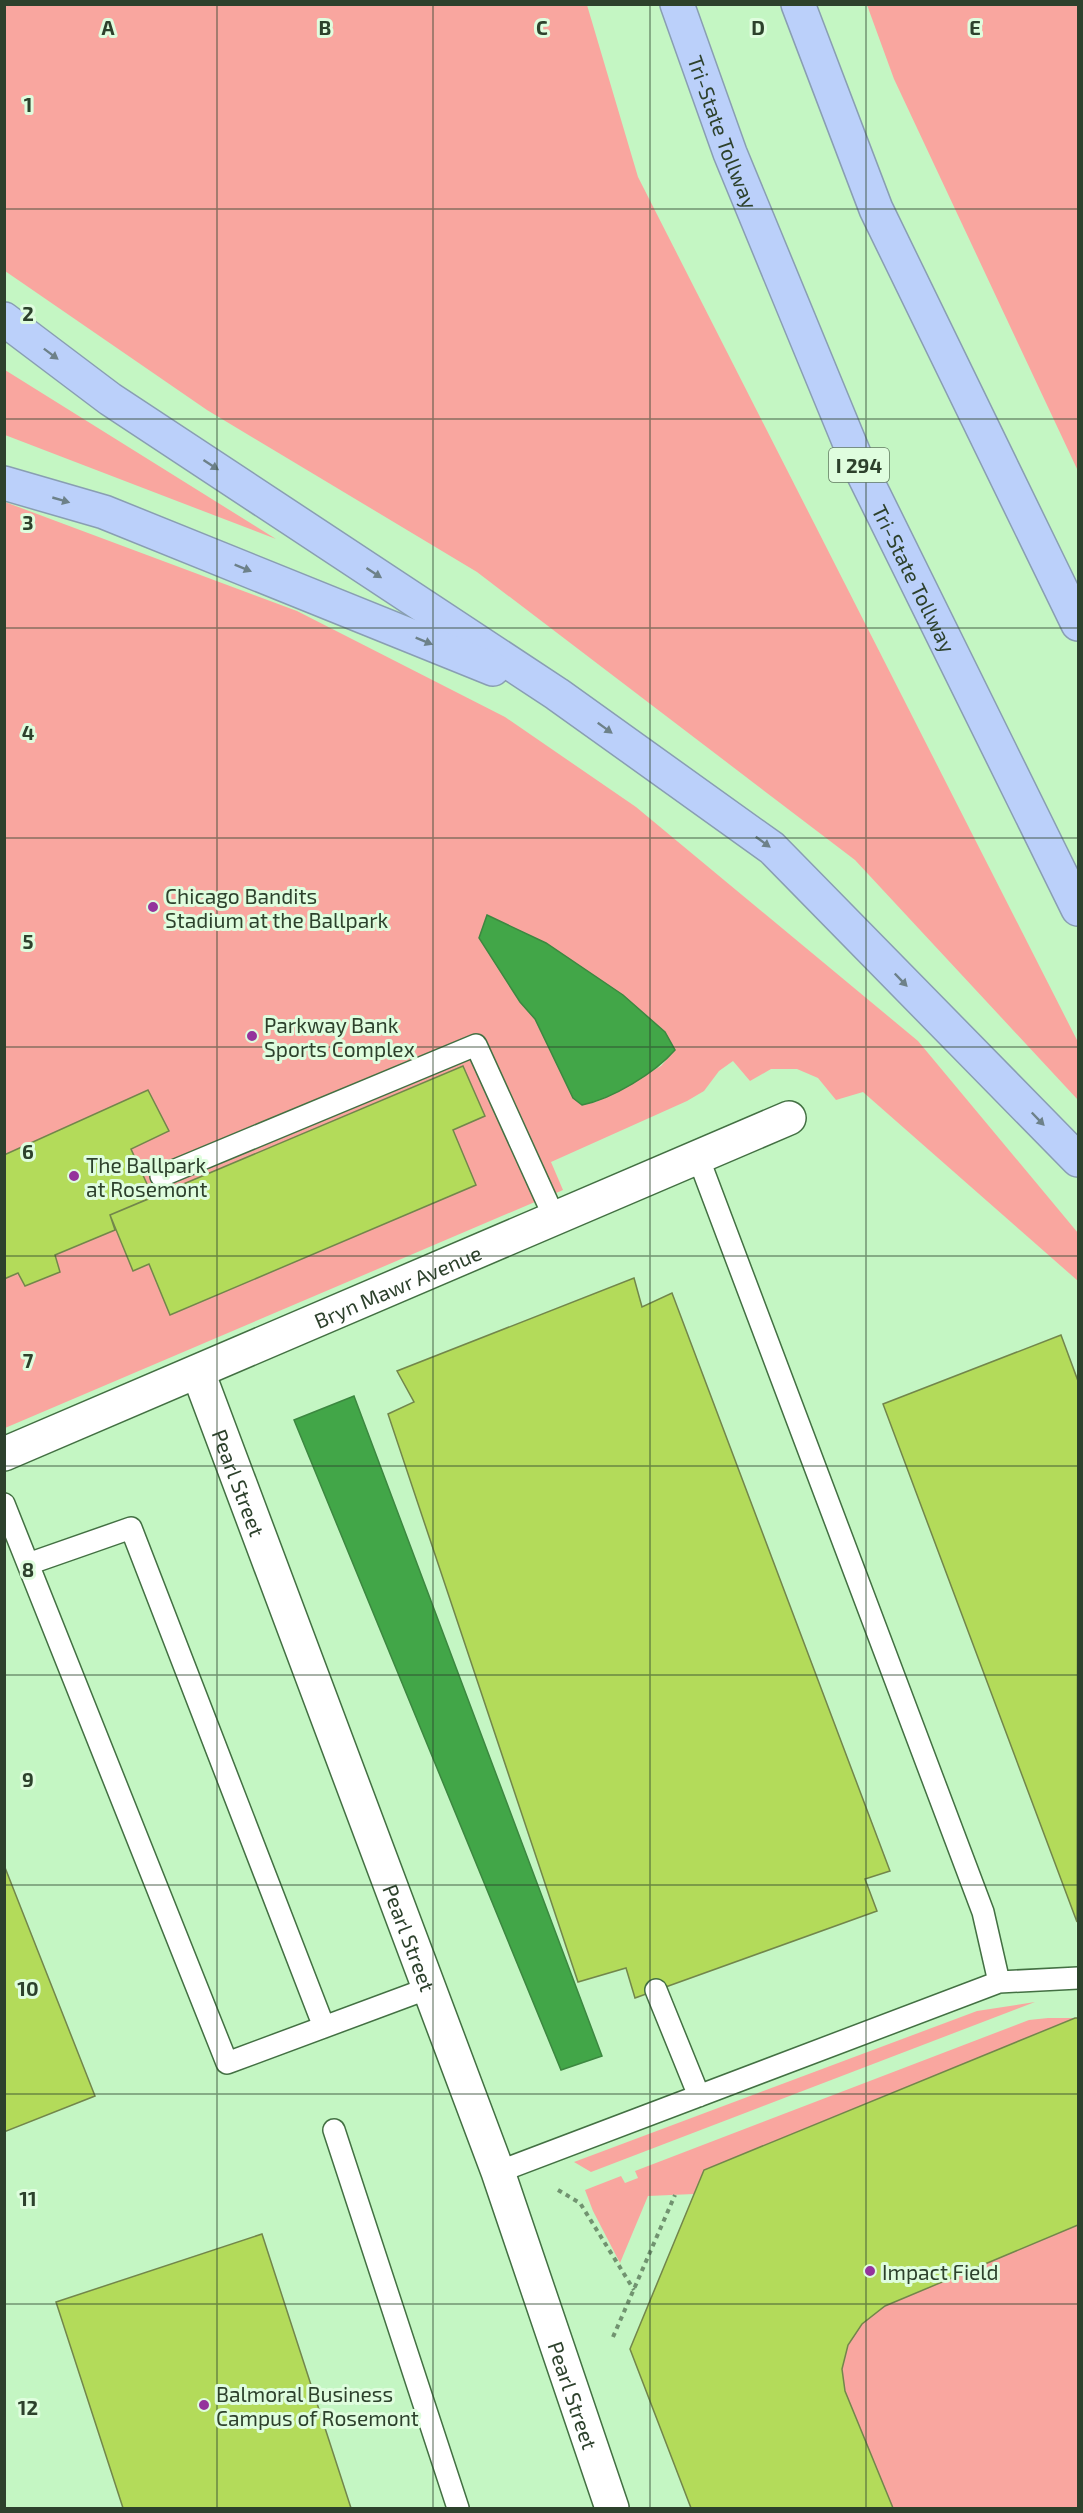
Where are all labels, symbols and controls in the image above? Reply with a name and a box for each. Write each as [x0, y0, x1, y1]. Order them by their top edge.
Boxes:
text: A [101, 15, 115, 39]
text: B [319, 15, 331, 39]
text: C [536, 15, 548, 39]
text: D [751, 15, 765, 39]
text: E [969, 15, 981, 39]
street label: Tri-State Tollway [684, 52, 764, 212]
text: 1 [24, 92, 32, 116]
text: 2 [22, 301, 34, 325]
one-way arrow [43, 348, 59, 360]
road number: I 294 [829, 448, 889, 482]
one-way arrow [203, 460, 219, 471]
one-way arrow [52, 495, 70, 505]
street label: Tri-State Tollway [868, 500, 962, 656]
text: 3 [22, 510, 34, 534]
one-way arrow [234, 564, 252, 573]
one-way arrow [365, 567, 381, 579]
one-way arrow [415, 637, 433, 646]
text: 4 [22, 720, 35, 744]
one-way arrow [597, 722, 612, 734]
one-way arrow [755, 836, 771, 848]
place label: Chicago Bandits Stadium at the Ballpark [165, 883, 389, 932]
marker: Chicago Bandits Stadium at the Ballpark [146, 900, 160, 914]
text: 5 [22, 929, 34, 953]
one-way arrow [894, 972, 908, 986]
place label: Parkway Bank Sports Complex [264, 1012, 415, 1061]
marker: Parkway Bank Sports Complex [245, 1029, 259, 1043]
one-way arrow [1031, 1111, 1045, 1126]
text: 6 [22, 1139, 34, 1163]
place label: The Ballpark at Rosemont [86, 1152, 208, 1201]
marker: The Ballpark at Rosemont [67, 1169, 81, 1183]
street label: Bryn Mawr Avenue [310, 1239, 485, 1332]
text: 7 [23, 1348, 34, 1372]
street label: Pearl Street [208, 1426, 271, 1539]
text: 8 [22, 1557, 34, 1581]
text: 9 [22, 1767, 34, 1791]
street label: Pearl Street [379, 1881, 442, 1995]
text: 10 [17, 1976, 39, 2000]
text: 11 [19, 2186, 37, 2210]
place label: Impact Field [882, 2259, 999, 2284]
marker: Impact Field [863, 2264, 877, 2278]
street label: Pearl Street [544, 2338, 604, 2452]
place label: Balmoral Business Campus of Rosemont [216, 2381, 419, 2430]
text: 12 [18, 2395, 38, 2419]
marker: Balmoral Business Campus of Rosemont [197, 2398, 211, 2412]

